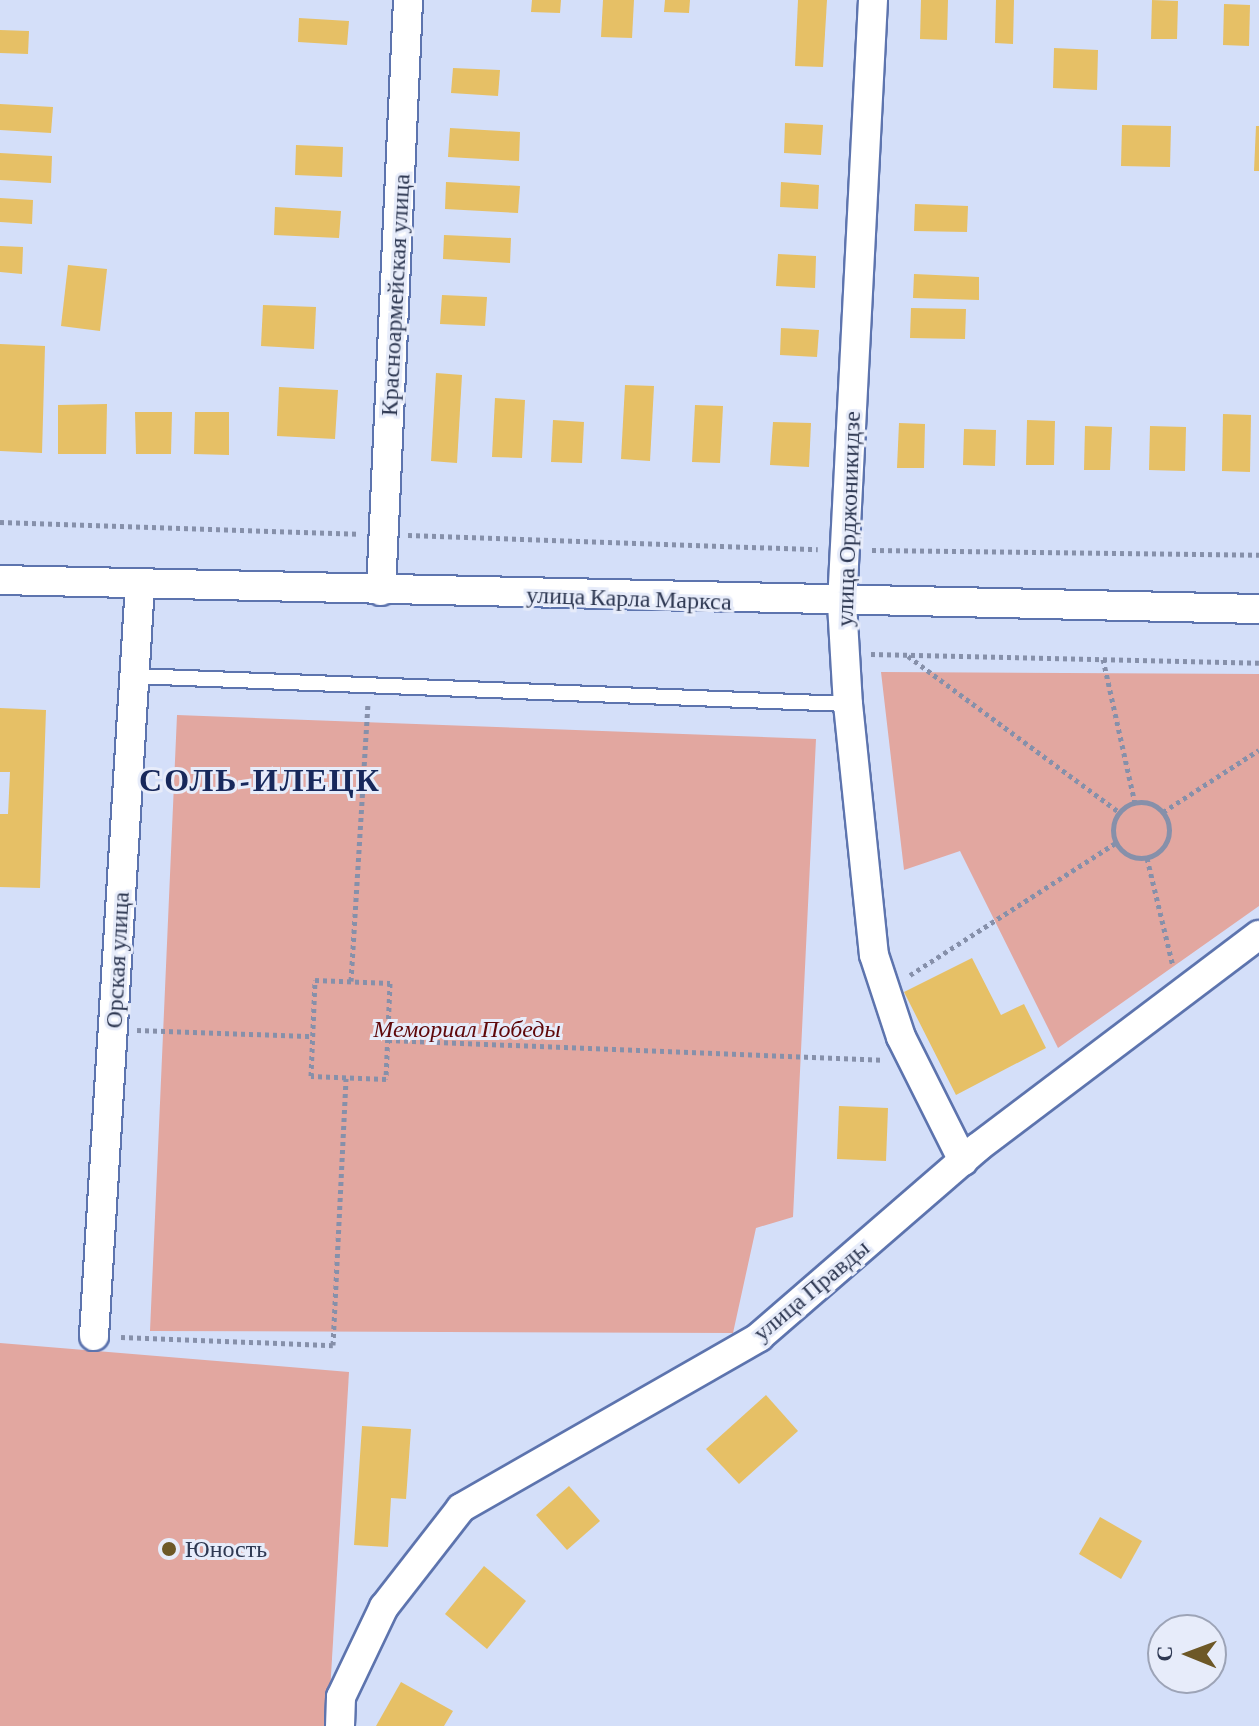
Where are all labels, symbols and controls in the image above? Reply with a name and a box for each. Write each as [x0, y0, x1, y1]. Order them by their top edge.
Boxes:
street label: Красноармейская улица [374, 173, 416, 417]
street label: улица Орджоникидзе [830, 411, 866, 627]
street label: улица Карла Маркса [526, 580, 732, 616]
district label: СОЛЬ-ИЛЕЦК [139, 761, 381, 799]
street label: Орская улица [99, 891, 135, 1029]
park label: Мемориал Победы [373, 1015, 561, 1043]
street label: улица Правды [747, 1233, 875, 1347]
place label: Юность [185, 1535, 267, 1563]
marker: Юность [160, 1540, 178, 1558]
north arrow [1147, 1614, 1227, 1694]
text: С [1152, 1645, 1177, 1662]

